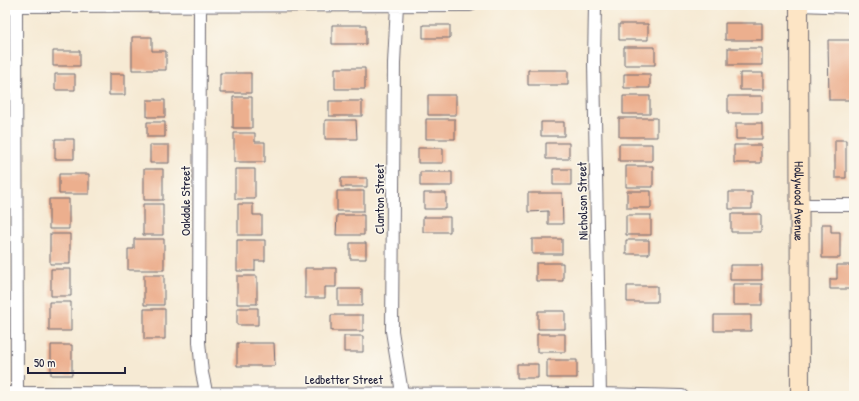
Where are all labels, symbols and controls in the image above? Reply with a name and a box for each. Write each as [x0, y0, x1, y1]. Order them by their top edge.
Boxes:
street label: Nicholson Street [572, 161, 592, 240]
street label: Hollywood Avenue [790, 161, 809, 241]
street label: Clanton Street [370, 163, 388, 234]
street label: Oakdale Street [176, 166, 194, 236]
scale bar [28, 349, 125, 375]
text: 50 m [34, 354, 55, 371]
street label: Ledbetter Street [305, 370, 384, 388]

